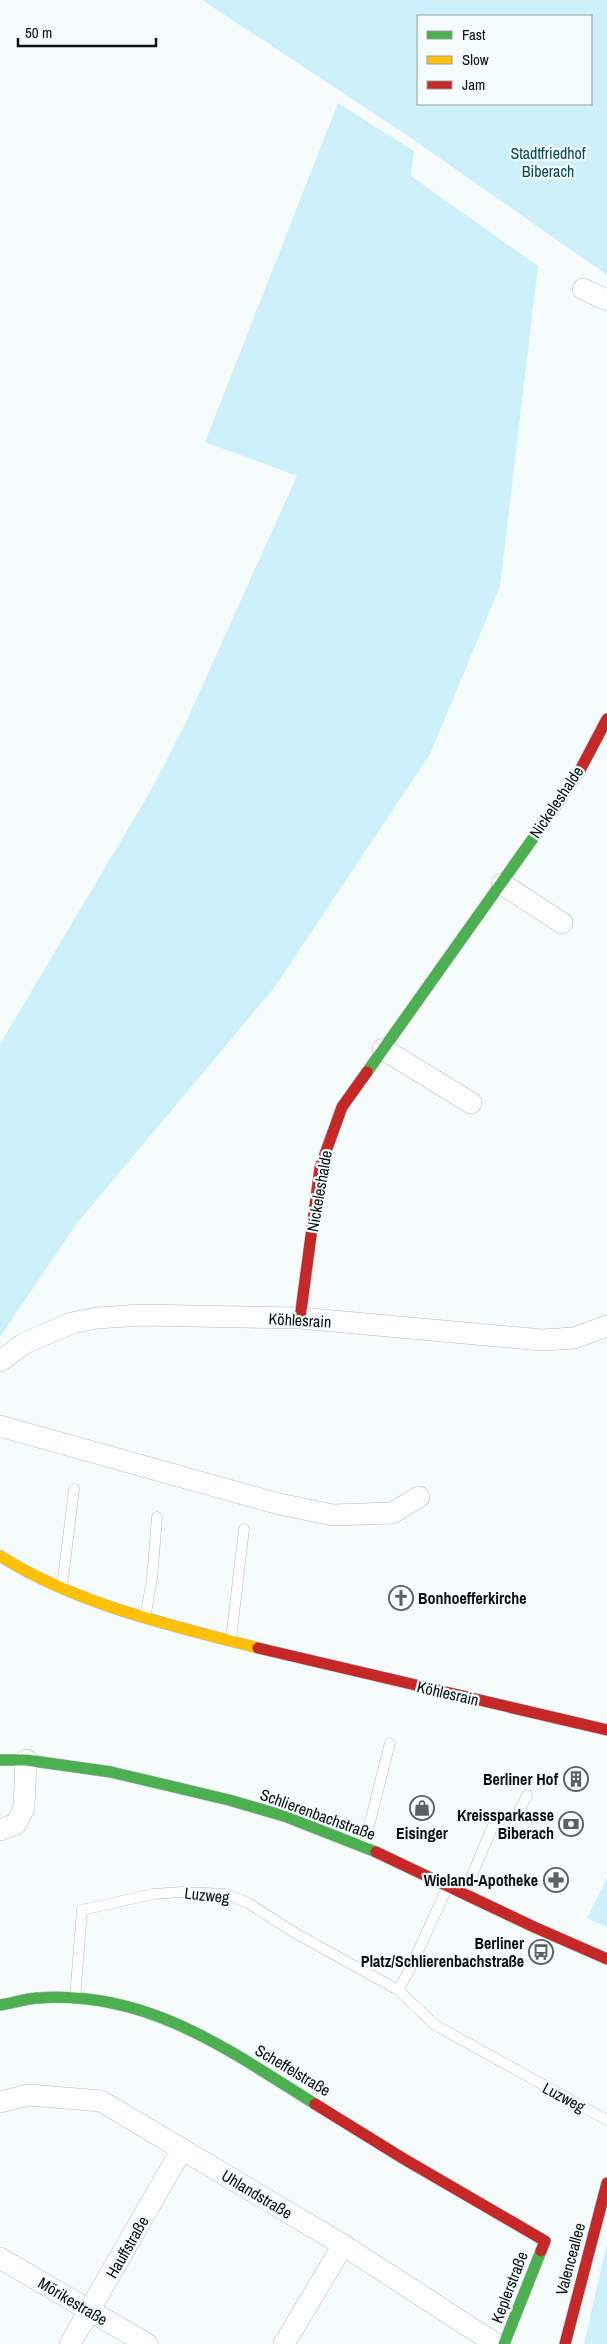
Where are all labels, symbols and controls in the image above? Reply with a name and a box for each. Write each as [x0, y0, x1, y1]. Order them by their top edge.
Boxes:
scale bar [18, 15, 155, 47]
legend [417, 15, 592, 105]
text: 50 m [25, 22, 52, 43]
text: Fast [462, 24, 486, 45]
text: Slow [462, 49, 489, 70]
text: Jam [462, 74, 485, 95]
park label: Stadtfriedhof Biberach [510, 142, 586, 182]
street label: Nickeleshalde [524, 762, 588, 842]
street label: Nickeleshalde [301, 1149, 337, 1233]
street label: Köhlesrain [268, 1307, 332, 1333]
church icon: Bonhoefferkirche [388, 1585, 414, 1611]
place label: Bonhoefferkirche [418, 1587, 527, 1609]
street label: Köhlesrain [415, 1675, 481, 1711]
building icon: Berliner Hof [563, 1766, 589, 1792]
place label: Berliner Hof [483, 1768, 559, 1790]
street label: Schlierenbachstraße [257, 1783, 379, 1845]
shop icon: Eisinger [409, 1795, 435, 1821]
place label: Kreissparkasse Biberach [457, 1804, 554, 1844]
bank icon: Kreissparkasse Biberach [558, 1811, 584, 1837]
place label: Eisinger [396, 1822, 449, 1844]
pharmacy icon: Wieland-Apotheke [543, 1867, 569, 1893]
place label: Wieland-Apotheke [424, 1869, 538, 1891]
street label: Luzweg [183, 1882, 231, 1908]
place label: Berliner Platz/Schlierenbachstraße [361, 1932, 525, 1972]
bus stop icon: Berliner Platz/Schlierenbachstraße [528, 1939, 554, 1965]
street label: Scheffelstraße [251, 2039, 335, 2101]
street label: Luzweg [539, 2077, 590, 2118]
street label: Uhlandstraße [218, 2164, 296, 2224]
street label: Hauffstraße [100, 2212, 154, 2282]
street label: Valenceallee [550, 2220, 590, 2298]
street label: Keplerstraße [485, 2248, 533, 2326]
street label: Mörikestraße [34, 2272, 112, 2330]

